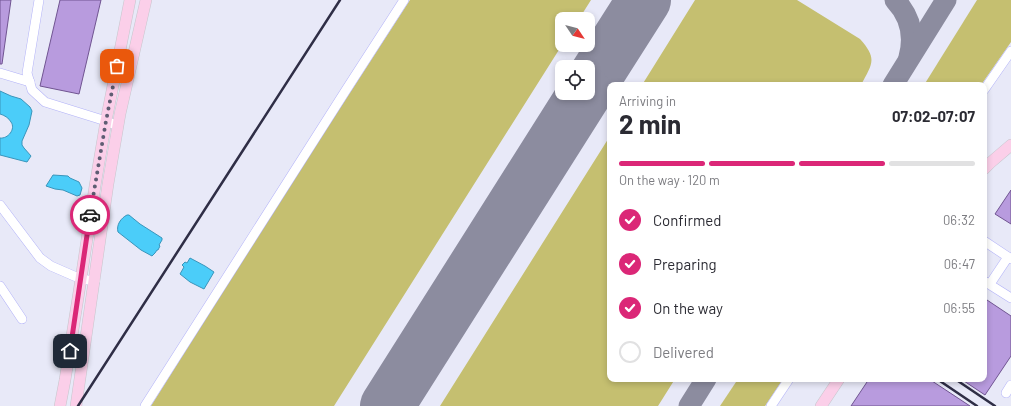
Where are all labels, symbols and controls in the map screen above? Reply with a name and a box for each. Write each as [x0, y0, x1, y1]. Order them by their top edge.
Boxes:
north arrow [555, 12, 595, 52]
map controls [555, 12, 595, 100]
pin [100, 49, 134, 83]
icon: bag [106, 55, 128, 77]
button: locate [555, 60, 595, 100]
text: Arriving in [619, 93, 676, 109]
text: 07:02–07:07 [892, 107, 975, 125]
text: 2 min [619, 108, 681, 139]
text: On the way · 120 m [619, 172, 720, 188]
courier [70, 195, 110, 235]
icon: car [79, 204, 101, 226]
icon: check [619, 209, 641, 231]
text: Confirmed [653, 211, 721, 229]
text: 06:32 [943, 212, 975, 228]
icon: check [619, 253, 641, 275]
text: Preparing [653, 255, 717, 273]
text: 06:47 [944, 256, 975, 272]
icon: check [619, 297, 641, 319]
text: On the way [653, 299, 723, 317]
text: 06:55 [943, 300, 975, 316]
pin [53, 334, 87, 368]
icon: home [59, 340, 81, 362]
text: Delivered [653, 343, 714, 361]

